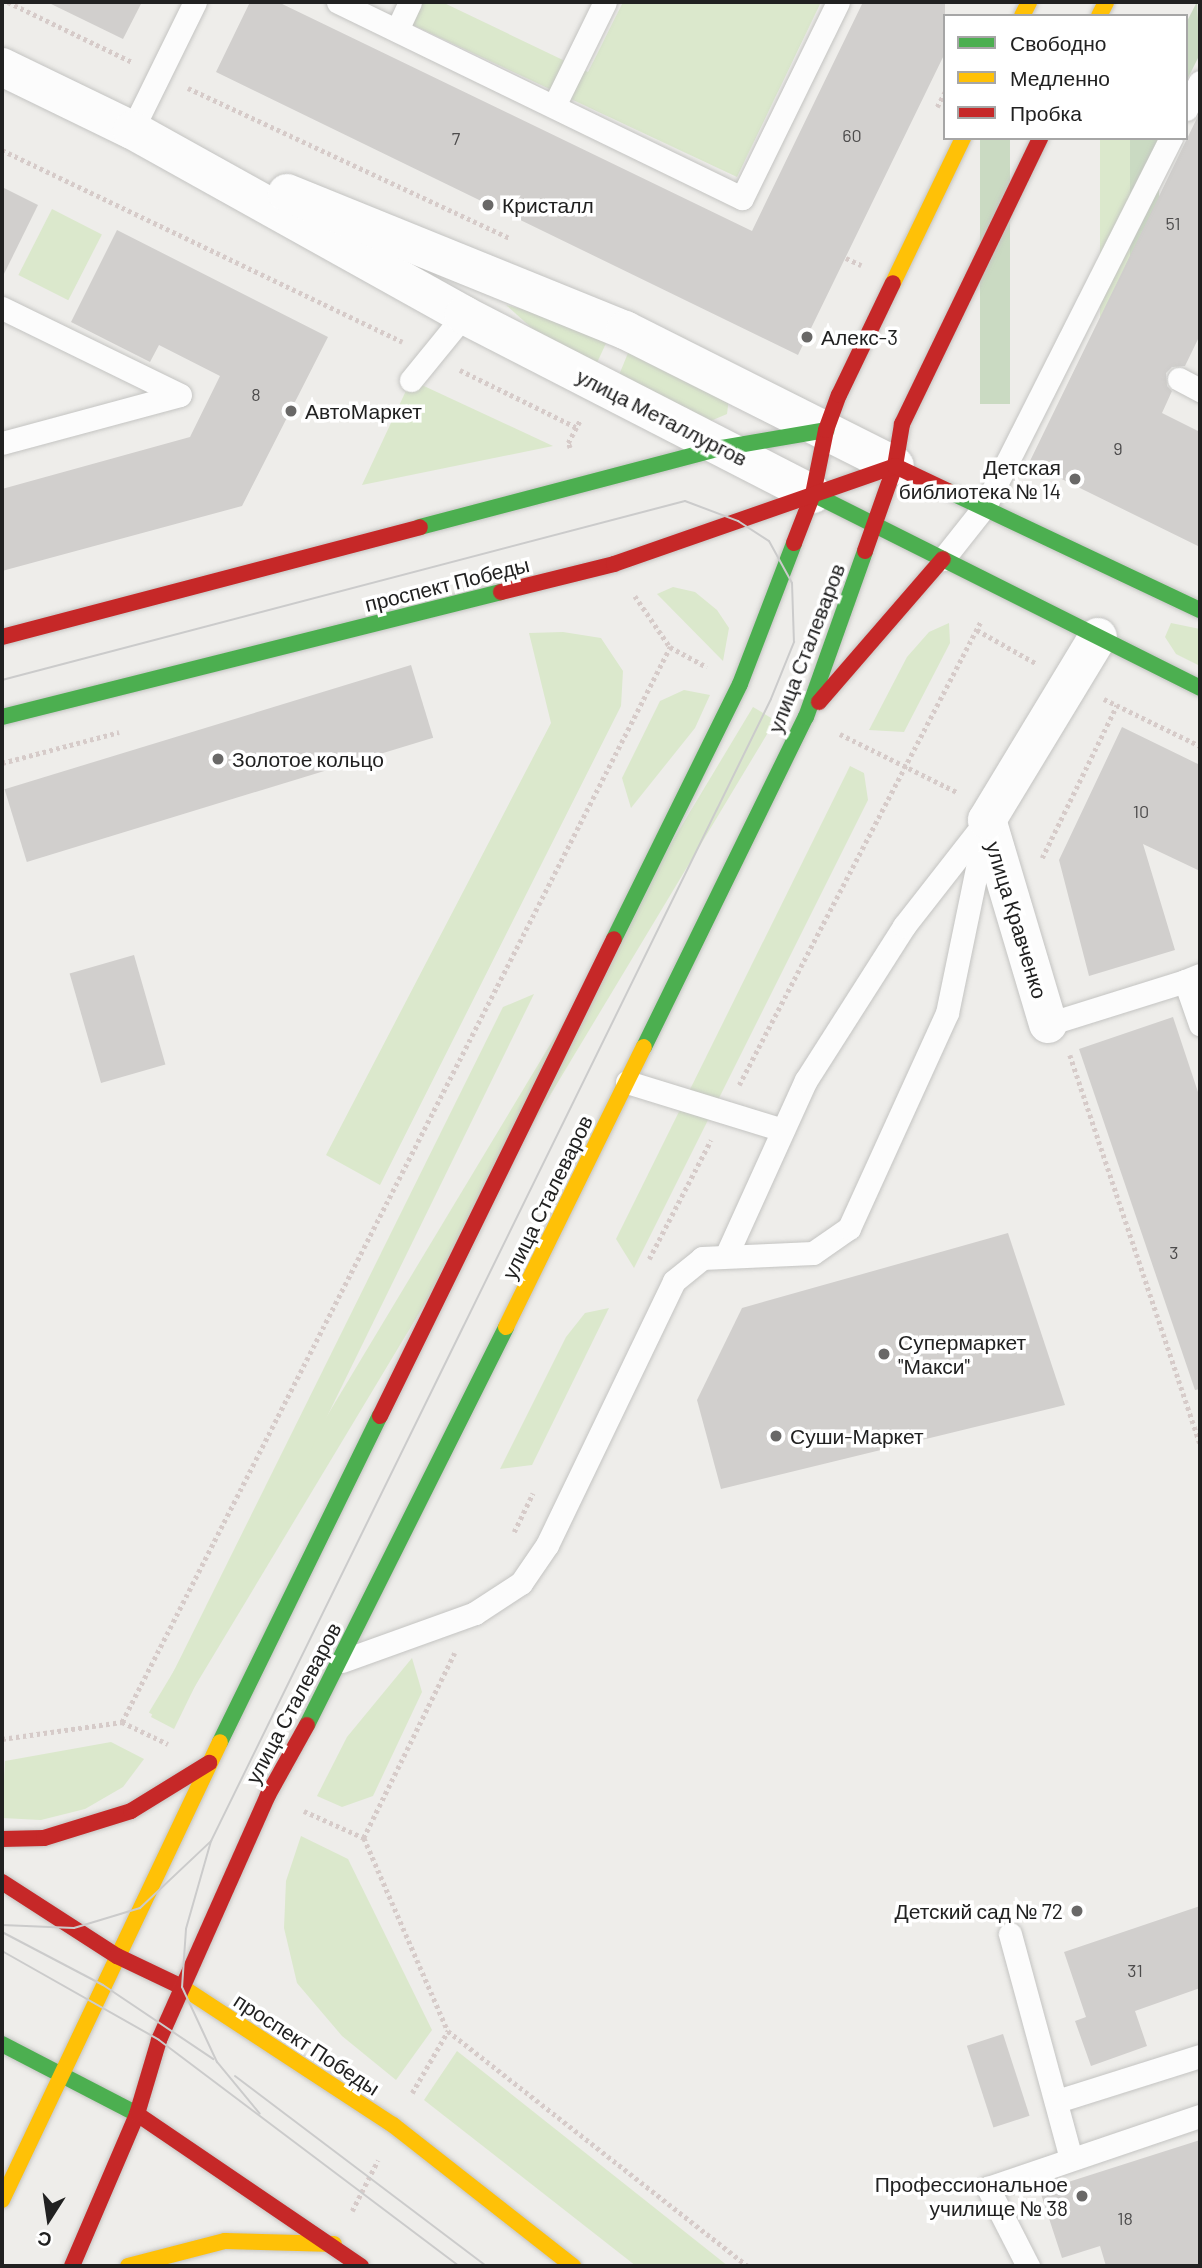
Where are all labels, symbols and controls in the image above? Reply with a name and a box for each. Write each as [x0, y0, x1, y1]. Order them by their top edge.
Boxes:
legend [943, 14, 1188, 140]
text: Свободно [1010, 30, 1107, 55]
text: Медленно [1010, 65, 1110, 90]
text: Пробка [1010, 100, 1082, 125]
house number: 60 [842, 124, 862, 146]
house number: 7 [452, 127, 460, 149]
place label: Кристалл [502, 192, 594, 218]
marker: Кристалл [480, 197, 496, 213]
house number: 51 [1165, 212, 1181, 234]
place label: Алекс-3 [821, 324, 898, 350]
marker: Алекс-3 [799, 329, 815, 345]
street label: улица Металлургов [572, 363, 752, 471]
house number: 8 [251, 383, 261, 405]
place label: АвтоМаркет [305, 398, 422, 424]
marker: АвтоМаркет [283, 403, 299, 419]
house number: 9 [1113, 437, 1123, 459]
place label: Детская библиотека № 14 [899, 454, 1061, 504]
marker: Детская библиотека № 14 [1067, 471, 1083, 487]
street label: проспект Победы [362, 551, 532, 617]
street label: улица Сталеваров [762, 560, 850, 736]
place label: Золотое кольцо [232, 746, 384, 772]
marker: Золотое кольцо [210, 751, 226, 767]
house number: 10 [1133, 800, 1149, 822]
street label: улица Кравченко [981, 838, 1053, 1002]
street label: улица Сталеваров [496, 1111, 598, 1283]
house number: 3 [1169, 1241, 1179, 1263]
place label: Супермаркет "Макси" [898, 1329, 1026, 1379]
marker: Супермаркет "Макси" [876, 1346, 892, 1362]
place label: Суши-Маркет [790, 1423, 924, 1449]
marker: Суши-Маркет [768, 1428, 784, 1444]
street label: улица Сталеваров [240, 1618, 346, 1788]
place label: Детский сад № 72 [895, 1898, 1063, 1924]
marker: Детский сад № 72 [1069, 1903, 1085, 1919]
house number: 31 [1127, 1959, 1143, 1981]
street label: проспект Победы [229, 1988, 385, 2100]
place label: Профессиональное училище № 38 [875, 2171, 1068, 2221]
north arrow [14, 2184, 84, 2254]
marker: Профессиональное училище № 38 [1074, 2188, 1090, 2204]
house number: 18 [1117, 2207, 1133, 2229]
text: С [35, 2227, 54, 2253]

